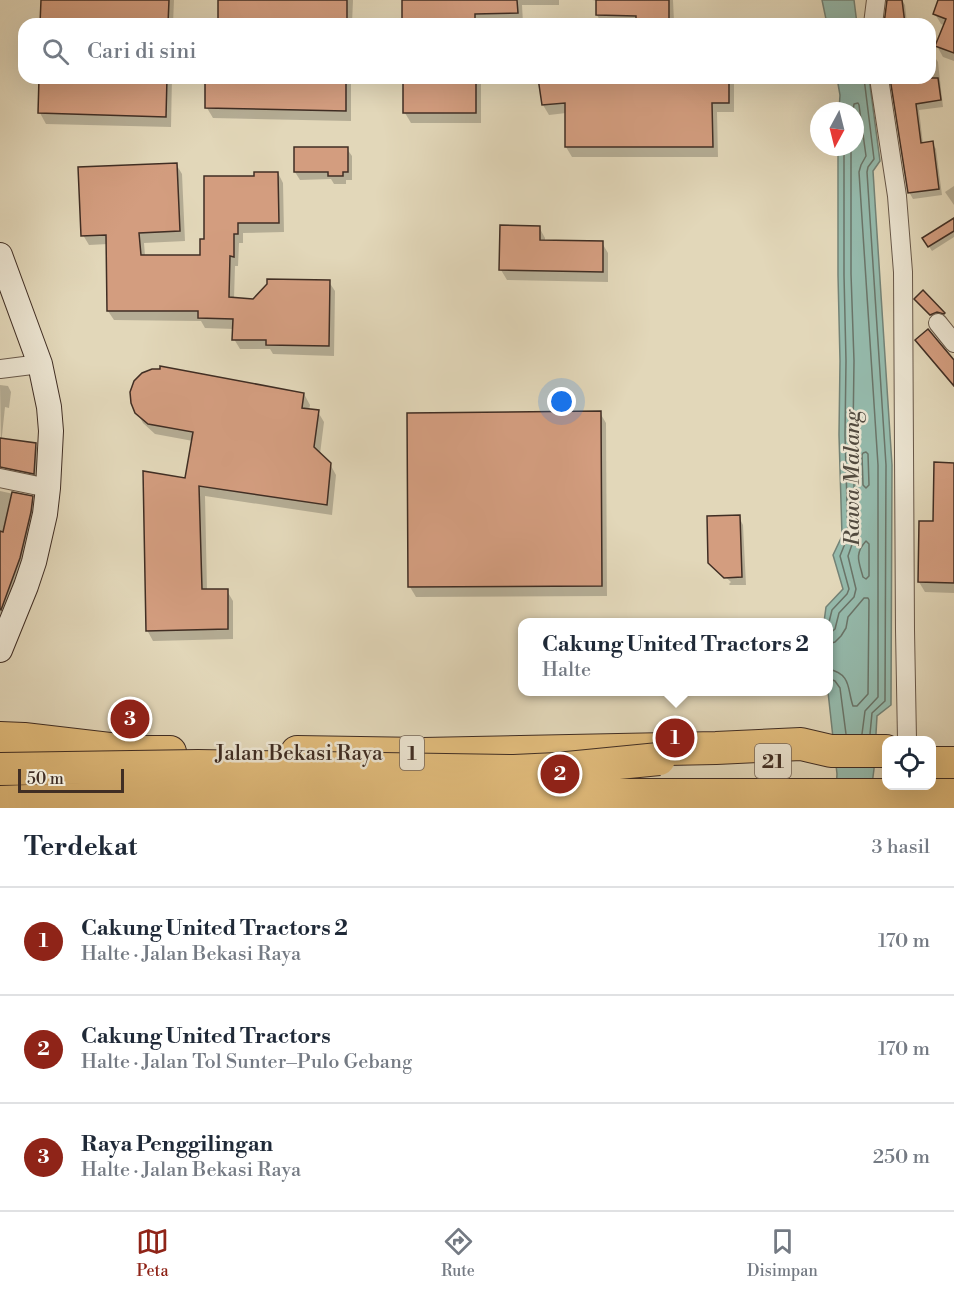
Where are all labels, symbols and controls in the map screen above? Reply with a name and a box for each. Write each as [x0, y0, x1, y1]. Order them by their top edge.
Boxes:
search box [18, 18, 936, 84]
icon: search [39, 35, 72, 68]
text: Cari di sini [87, 38, 197, 65]
north arrow [810, 102, 864, 156]
your location [547, 387, 576, 416]
water label: Rawa Malang [839, 408, 866, 547]
popup [518, 618, 833, 696]
text: Cakung United Tractors 2 [542, 631, 809, 658]
text: Halte [542, 658, 591, 683]
pin: 3 [110, 696, 150, 742]
pin: 1 [656, 716, 694, 760]
road number: 1 [400, 736, 424, 770]
map controls [882, 736, 936, 790]
button: locate [882, 736, 936, 790]
street label: Jalan Bekasi Raya [214, 741, 383, 767]
road number: 21 [755, 744, 791, 778]
pin: 2 [540, 752, 580, 796]
scale bar [18, 766, 124, 794]
text: 50 m [27, 769, 64, 789]
text: Terdekat [24, 831, 137, 863]
text: 3 hasil [872, 835, 930, 860]
text: Cakung United Tractors 2 [81, 915, 348, 942]
text: 1 [39, 929, 48, 954]
text: 170 m [878, 929, 930, 954]
text: Halte · Jalan Bekasi Raya [81, 942, 301, 967]
text: Cakung United Tractors [81, 1023, 331, 1050]
text: 2 [37, 1037, 50, 1062]
text: 170 m [878, 1037, 930, 1062]
text: Halte · Jalan Tol Sunter–Pulo Gebang [81, 1050, 412, 1075]
text: Raya Penggilingan [81, 1131, 273, 1158]
text: 3 [37, 1145, 50, 1170]
text: 250 m [873, 1145, 930, 1170]
text: Halte · Jalan Bekasi Raya [81, 1158, 301, 1183]
tab: Peta [136, 1225, 169, 1281]
tab: Rute [441, 1225, 475, 1281]
tab: Disimpan [747, 1225, 818, 1281]

